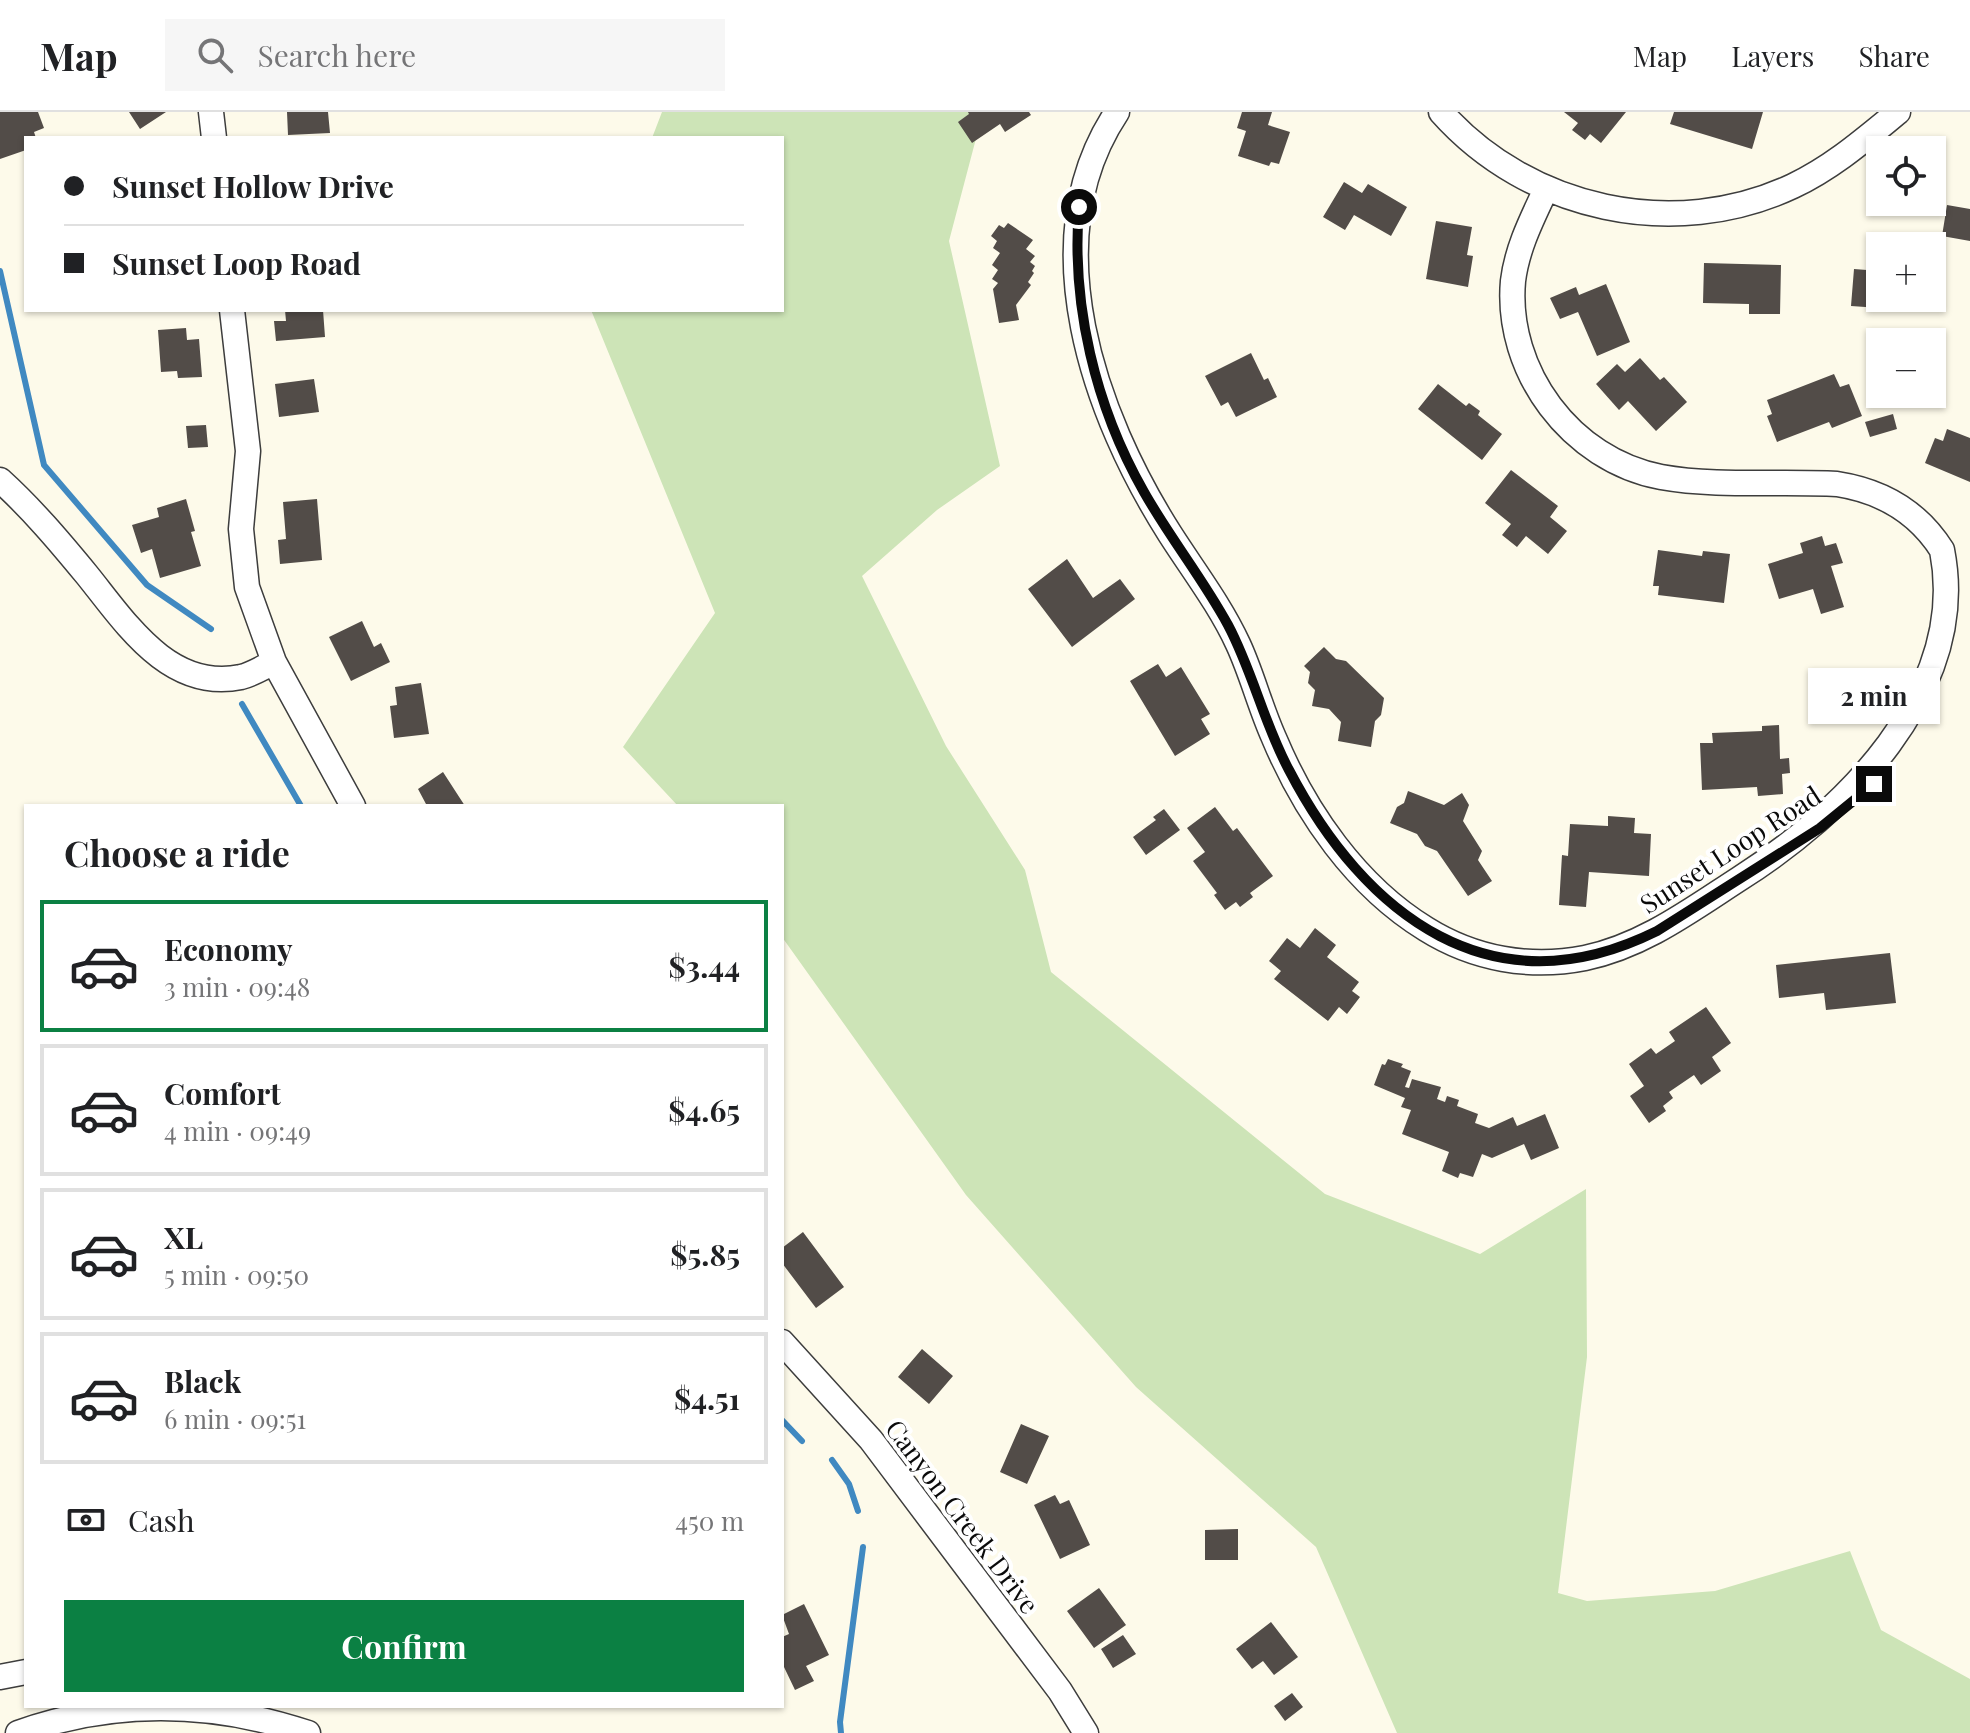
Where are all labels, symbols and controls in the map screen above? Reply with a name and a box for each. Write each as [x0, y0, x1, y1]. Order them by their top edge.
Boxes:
search box [165, 19, 725, 91]
text: Map [40, 30, 117, 81]
icon: search [193, 33, 237, 77]
text: Search here [257, 35, 416, 75]
text: Map [1633, 37, 1687, 74]
text: Layers [1731, 37, 1814, 74]
text: Share [1858, 37, 1930, 74]
map controls [1866, 136, 1946, 408]
button: locate [1866, 136, 1946, 216]
text: Sunset Hollow Drive [112, 166, 394, 206]
route start [1061, 189, 1097, 225]
button: + [1866, 232, 1946, 312]
text: Sunset Loop Road [112, 243, 361, 283]
button: − [1866, 328, 1946, 408]
callout: 2 min [1808, 668, 1940, 724]
text: 2 min [1840, 678, 1908, 713]
route end [1856, 766, 1892, 802]
street label: Sunset Loop Road [1633, 777, 1827, 921]
text: Choose a ride [64, 828, 290, 876]
text: Economy [164, 929, 293, 969]
icon: car [68, 930, 140, 1002]
text: $3.44 [668, 946, 740, 986]
text: 3 min · 09:48 [164, 969, 310, 1004]
text: Comfort [164, 1073, 281, 1113]
icon: car [68, 1074, 140, 1146]
text: $4.65 [668, 1090, 740, 1130]
text: 4 min · 09:49 [164, 1113, 311, 1148]
text: XL [164, 1217, 203, 1257]
icon: car [68, 1218, 140, 1290]
text: $5.85 [670, 1234, 740, 1274]
text: 5 min · 09:50 [164, 1257, 309, 1292]
text: Black [164, 1361, 241, 1401]
icon: car [68, 1362, 140, 1434]
text: $4.51 [674, 1378, 740, 1418]
text: 6 min · 09:51 [164, 1401, 306, 1436]
street label: Canyon Creek Drive [878, 1412, 1048, 1620]
icon: cash [64, 1498, 108, 1542]
text: Cash [128, 1500, 195, 1540]
text: 450 m [675, 1503, 744, 1538]
button: Confirm [64, 1600, 744, 1692]

